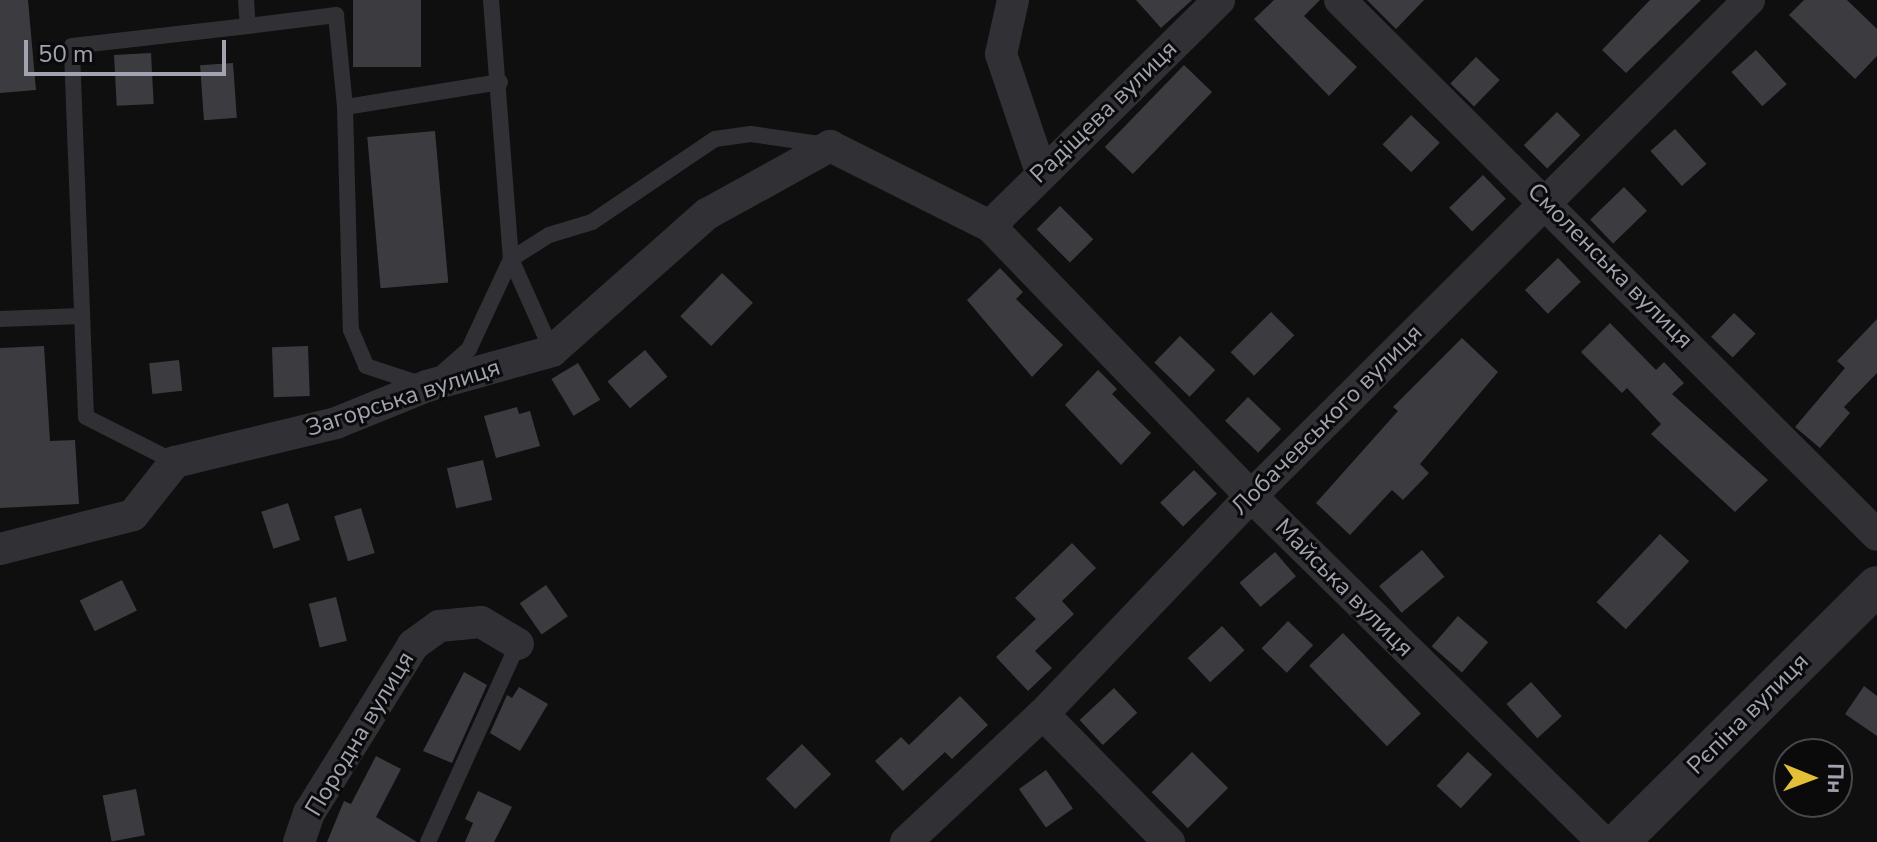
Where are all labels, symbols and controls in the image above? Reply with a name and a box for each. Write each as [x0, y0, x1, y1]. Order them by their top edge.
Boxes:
scale bar [28, 24, 230, 74]
street label: Радіщева вулиця [1025, 35, 1183, 189]
text: 50 m [38, 38, 94, 70]
street label: Смоленська вулиця [1521, 177, 1699, 355]
street label: Лобачевського вулиця [1226, 319, 1428, 521]
street label: Загорська вулиця [302, 353, 504, 443]
street label: Майська вулиця [1269, 513, 1419, 663]
street label: Породна вулиця [299, 646, 421, 822]
street label: Рєпіна вулиця [1681, 647, 1815, 781]
north arrow [1773, 738, 1853, 818]
text: Пн [1820, 763, 1850, 794]

